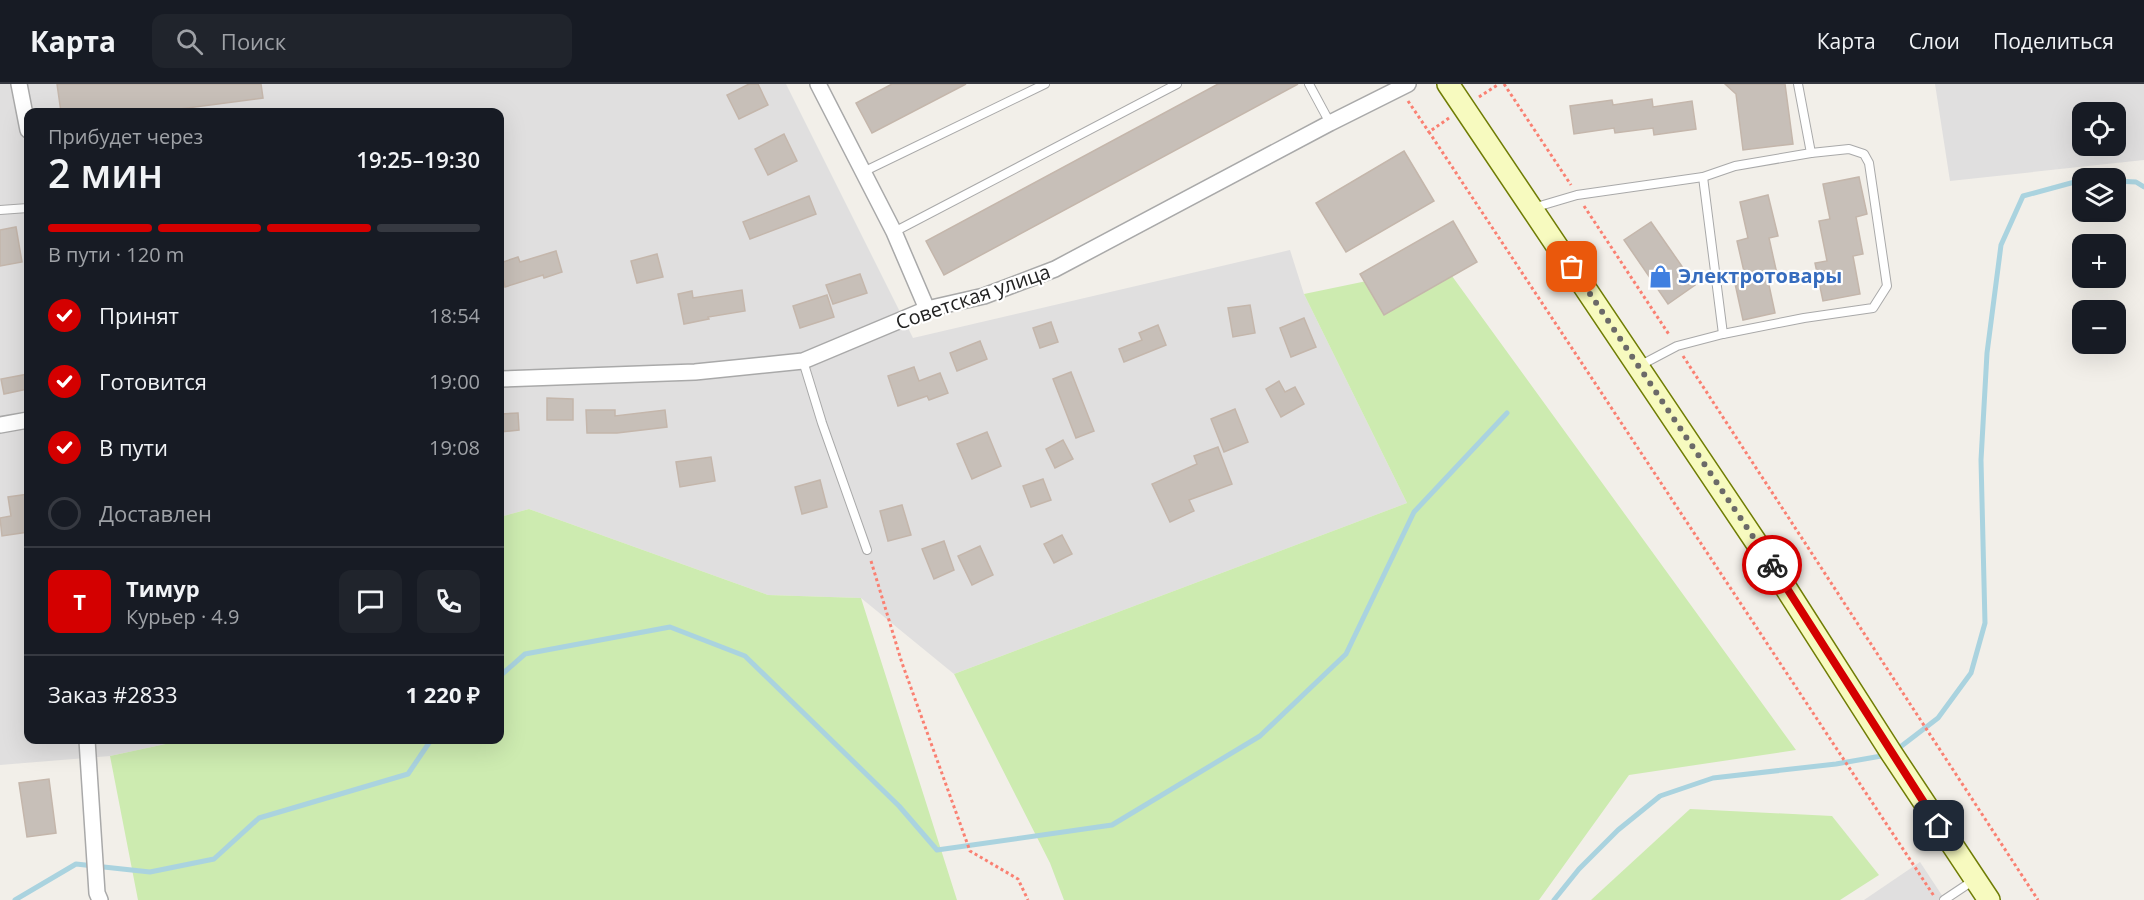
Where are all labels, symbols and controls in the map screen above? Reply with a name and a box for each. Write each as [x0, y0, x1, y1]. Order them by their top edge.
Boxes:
search box [152, 14, 572, 68]
text: Карта [30, 22, 116, 60]
icon: search [173, 25, 206, 58]
text: Поиск [221, 26, 286, 56]
text: Карта [1817, 27, 1876, 55]
text: Слои [1909, 27, 1960, 55]
text: Поделиться [1993, 27, 2114, 55]
map controls [2072, 102, 2126, 354]
button: locate [2072, 102, 2126, 156]
text: Прибудет через [48, 123, 203, 150]
text: 19:25–19:30 [356, 144, 480, 174]
text: 2 мин [48, 146, 163, 199]
button: layers [2072, 168, 2126, 222]
button: + [2072, 234, 2126, 288]
text: В пути · 120 m [48, 241, 184, 268]
pin [1546, 241, 1597, 292]
icon: bag [1555, 250, 1588, 283]
street label: Советская улица [892, 257, 1054, 336]
place label: Электротовары [1678, 262, 1842, 289]
shop icon: Электротовары [1647, 263, 1673, 289]
icon: check [48, 299, 81, 332]
text: Принят [99, 300, 179, 330]
button: − [2072, 300, 2126, 354]
text: 18:54 [429, 302, 480, 329]
icon: check [48, 365, 81, 398]
text: Готовится [99, 366, 207, 396]
text: 19:00 [429, 368, 480, 395]
icon: check [48, 431, 81, 464]
text: В пути [99, 432, 168, 462]
text: 19:08 [429, 434, 480, 461]
text: Доставлен [99, 498, 212, 528]
courier [1742, 535, 1802, 595]
icon: bike [1756, 549, 1789, 582]
button: chat [339, 570, 402, 633]
button: phone [417, 570, 480, 633]
text: Тимур [126, 573, 200, 603]
text: Т [73, 586, 86, 616]
text: Курьер · 4.9 [126, 603, 240, 630]
text: Заказ #2833 [48, 679, 178, 709]
text: 1 220 ₽ [405, 679, 480, 709]
pin [1913, 800, 1964, 851]
icon: home [1922, 809, 1955, 842]

